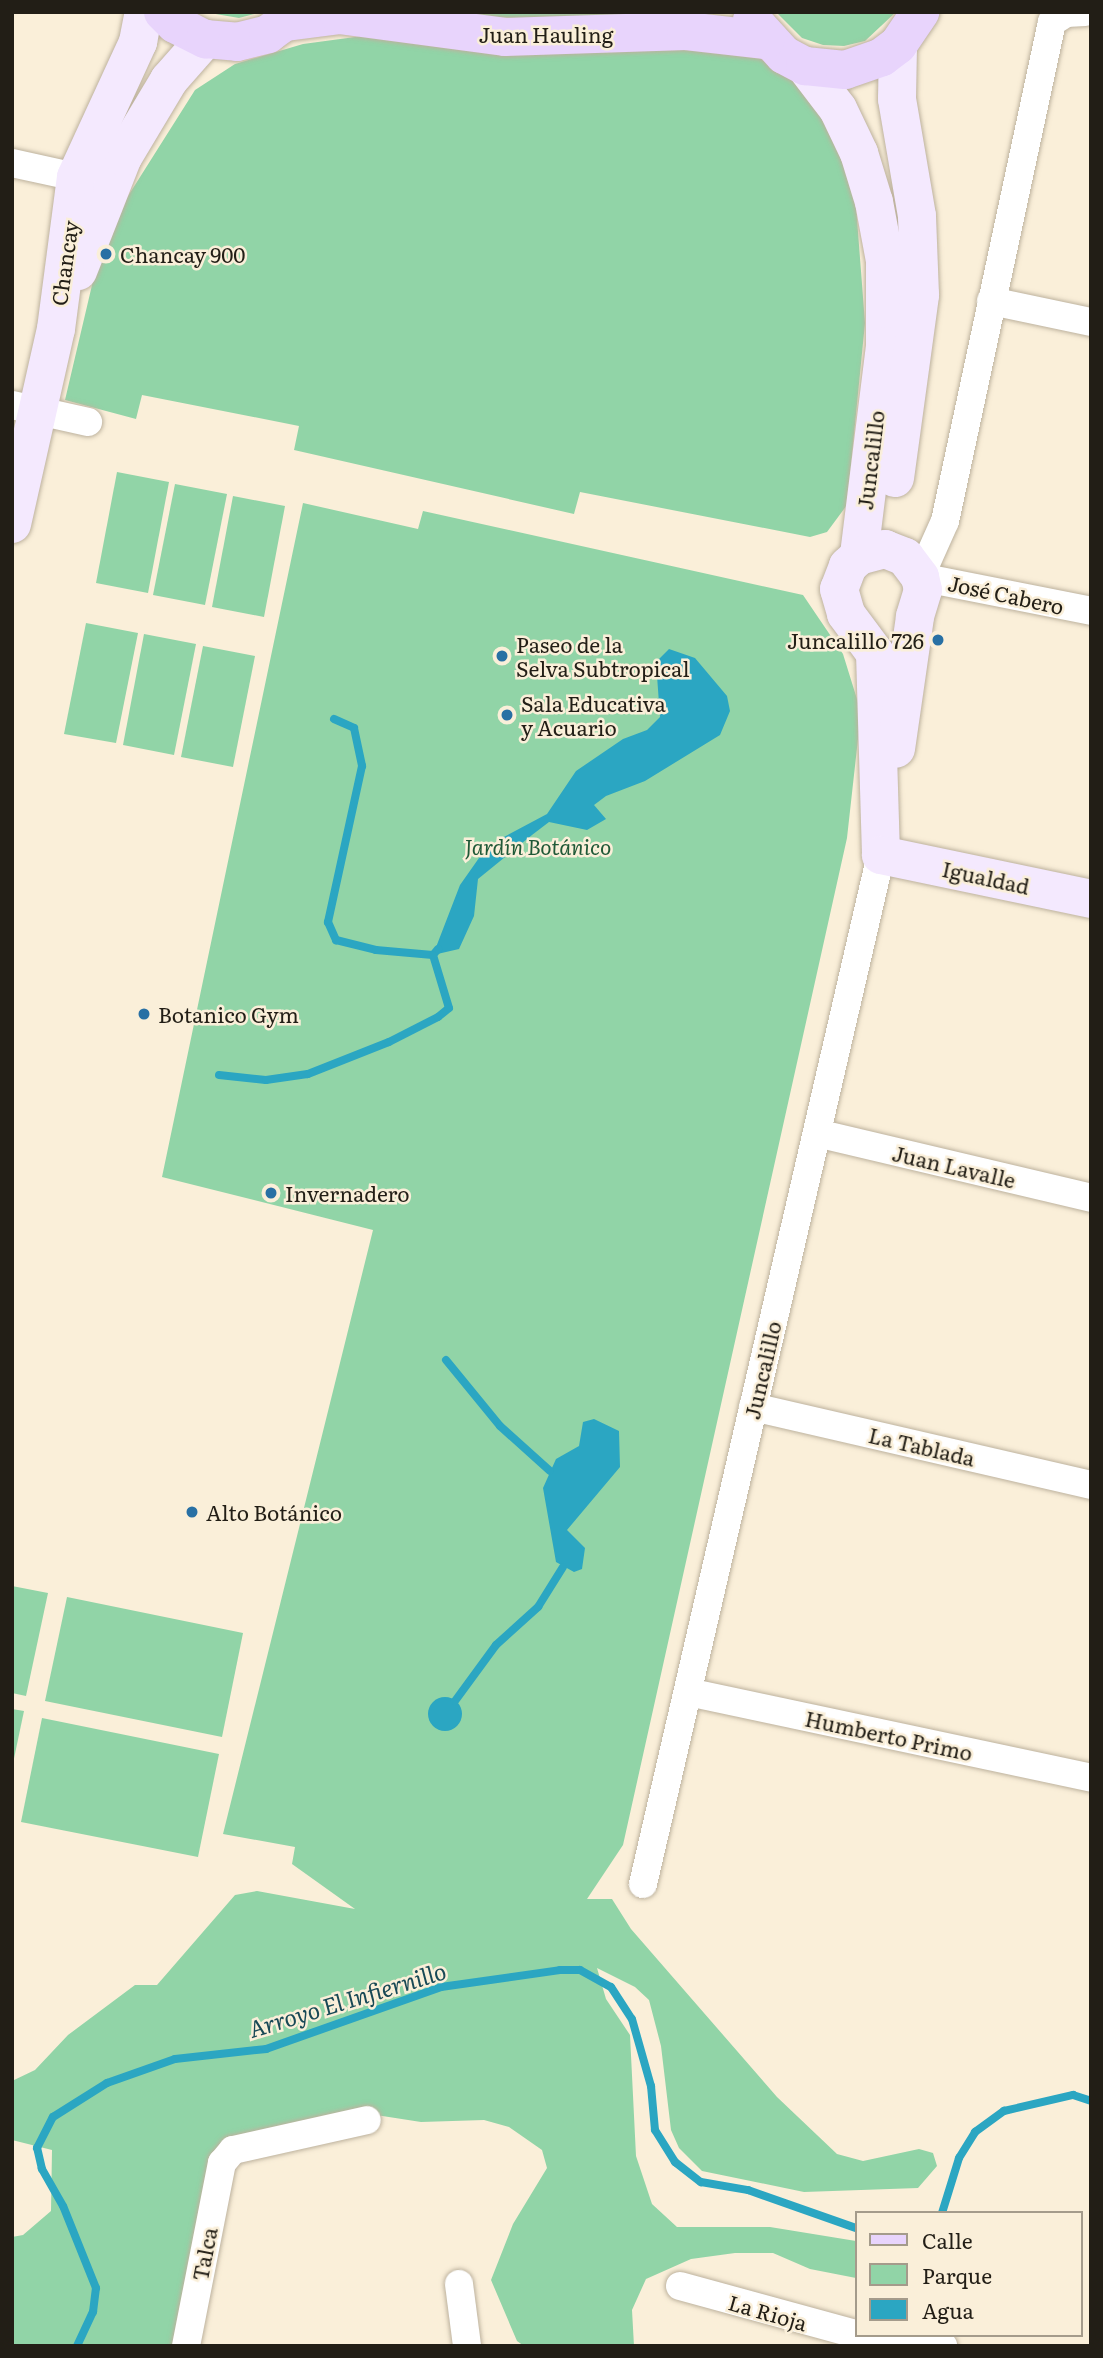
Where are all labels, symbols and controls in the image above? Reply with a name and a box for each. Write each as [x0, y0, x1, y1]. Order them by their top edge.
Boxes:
street label: Juan Hauling [479, 21, 613, 47]
street label: Chancay [46, 219, 82, 307]
place label: Chancay 900 [120, 241, 245, 267]
marker: Chancay 900 [98, 246, 114, 262]
street label: Juncalillo [851, 409, 889, 511]
street label: José Cabero [946, 569, 1066, 619]
place label: Juncalillo 726 [787, 627, 924, 653]
place label: Paseo de la Selva Subtropical [516, 631, 689, 681]
marker: Juncalillo 726 [930, 632, 946, 648]
marker: Paseo de la Selva Subtropical [494, 648, 510, 664]
place label: Sala Educativa y Acuario [521, 690, 666, 740]
marker: Sala Educativa y Acuario [499, 707, 515, 723]
park label: Jardín Botánico [465, 833, 611, 859]
street label: Igualdad [940, 855, 1032, 899]
place label: Botanico Gym [158, 1001, 299, 1027]
marker: Botanico Gym [136, 1006, 152, 1022]
street label: Juan Lavalle [890, 1140, 1018, 1192]
place label: Invernadero [285, 1180, 410, 1206]
marker: Invernadero [263, 1185, 279, 1201]
street label: Juncalillo [738, 1318, 786, 1422]
street label: La Tablada [866, 1422, 978, 1470]
place label: Alto Botánico [206, 1499, 342, 1525]
marker: Alto Botánico [184, 1504, 200, 1520]
street label: Humberto Primo [803, 1705, 975, 1765]
water label: Arroyo El Infiernillo [245, 1956, 449, 2042]
legend [855, 2211, 1082, 2337]
text: Calle [922, 2224, 973, 2255]
street label: Talca [186, 2225, 222, 2283]
text: Parque [922, 2259, 992, 2290]
street label: La Rioja [726, 2289, 810, 2335]
text: Agua [922, 2294, 974, 2325]

